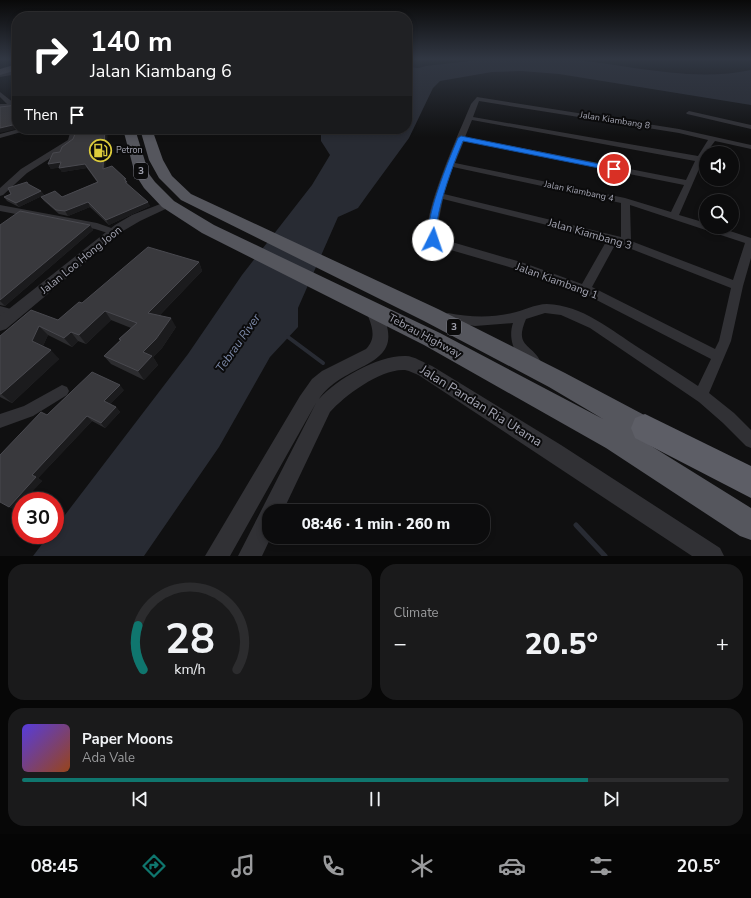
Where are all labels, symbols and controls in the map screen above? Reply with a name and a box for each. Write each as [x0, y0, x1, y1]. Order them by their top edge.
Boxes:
text: 140 m [90, 23, 173, 61]
icon: right [24, 28, 76, 80]
text: Jalan Kiambang 6 [90, 59, 232, 83]
icon: arrive [66, 104, 88, 126]
text: Then [24, 105, 58, 125]
street label: Jalan Kiambang 8 [578, 108, 651, 131]
fuel station icon: Petron [88, 137, 114, 163]
place label: Petron [116, 144, 143, 156]
map controls [699, 146, 739, 234]
button: sound [699, 146, 739, 186]
pin [597, 152, 631, 186]
icon: arrive [603, 158, 625, 180]
road number: 3 [134, 163, 148, 179]
street label: Jalan Kiambang 4 [542, 178, 615, 204]
button: search [699, 194, 739, 234]
street label: Jalan Kiambang 3 [545, 215, 634, 253]
position arrow [412, 219, 454, 261]
street label: Jalan Loo Hong Joon [36, 223, 125, 298]
street label: Jalan Kiambang 1 [513, 259, 600, 303]
water label: Tebrau River [212, 310, 264, 375]
street label: Tebrau Highway [386, 310, 465, 362]
road number: 3 [447, 319, 461, 335]
street label: Jalan Pandan Ria Utama [416, 361, 545, 451]
speed limit sign: 30 [12, 492, 64, 544]
text: 08:46 · 1 min · 260 m [302, 514, 450, 534]
text: Climate [394, 604, 439, 622]
text: 28 [165, 611, 215, 668]
text: 20.5° [525, 624, 598, 665]
text: − [394, 629, 407, 659]
text: + [716, 629, 729, 659]
text: km/h [174, 660, 205, 679]
text: Paper Moons [82, 729, 173, 749]
text: Ada Vale [82, 749, 135, 767]
icon: previous [129, 788, 151, 810]
icon: pause [364, 788, 386, 810]
icon: next [600, 788, 622, 810]
icon: directions [140, 852, 168, 880]
icon: music [229, 852, 257, 880]
icon: phone [319, 852, 347, 880]
icon: climate [408, 852, 436, 880]
icon: car [498, 852, 526, 880]
icon: filters [587, 852, 615, 880]
text: 08:45 [31, 854, 78, 878]
text: 20.5° [677, 854, 720, 878]

